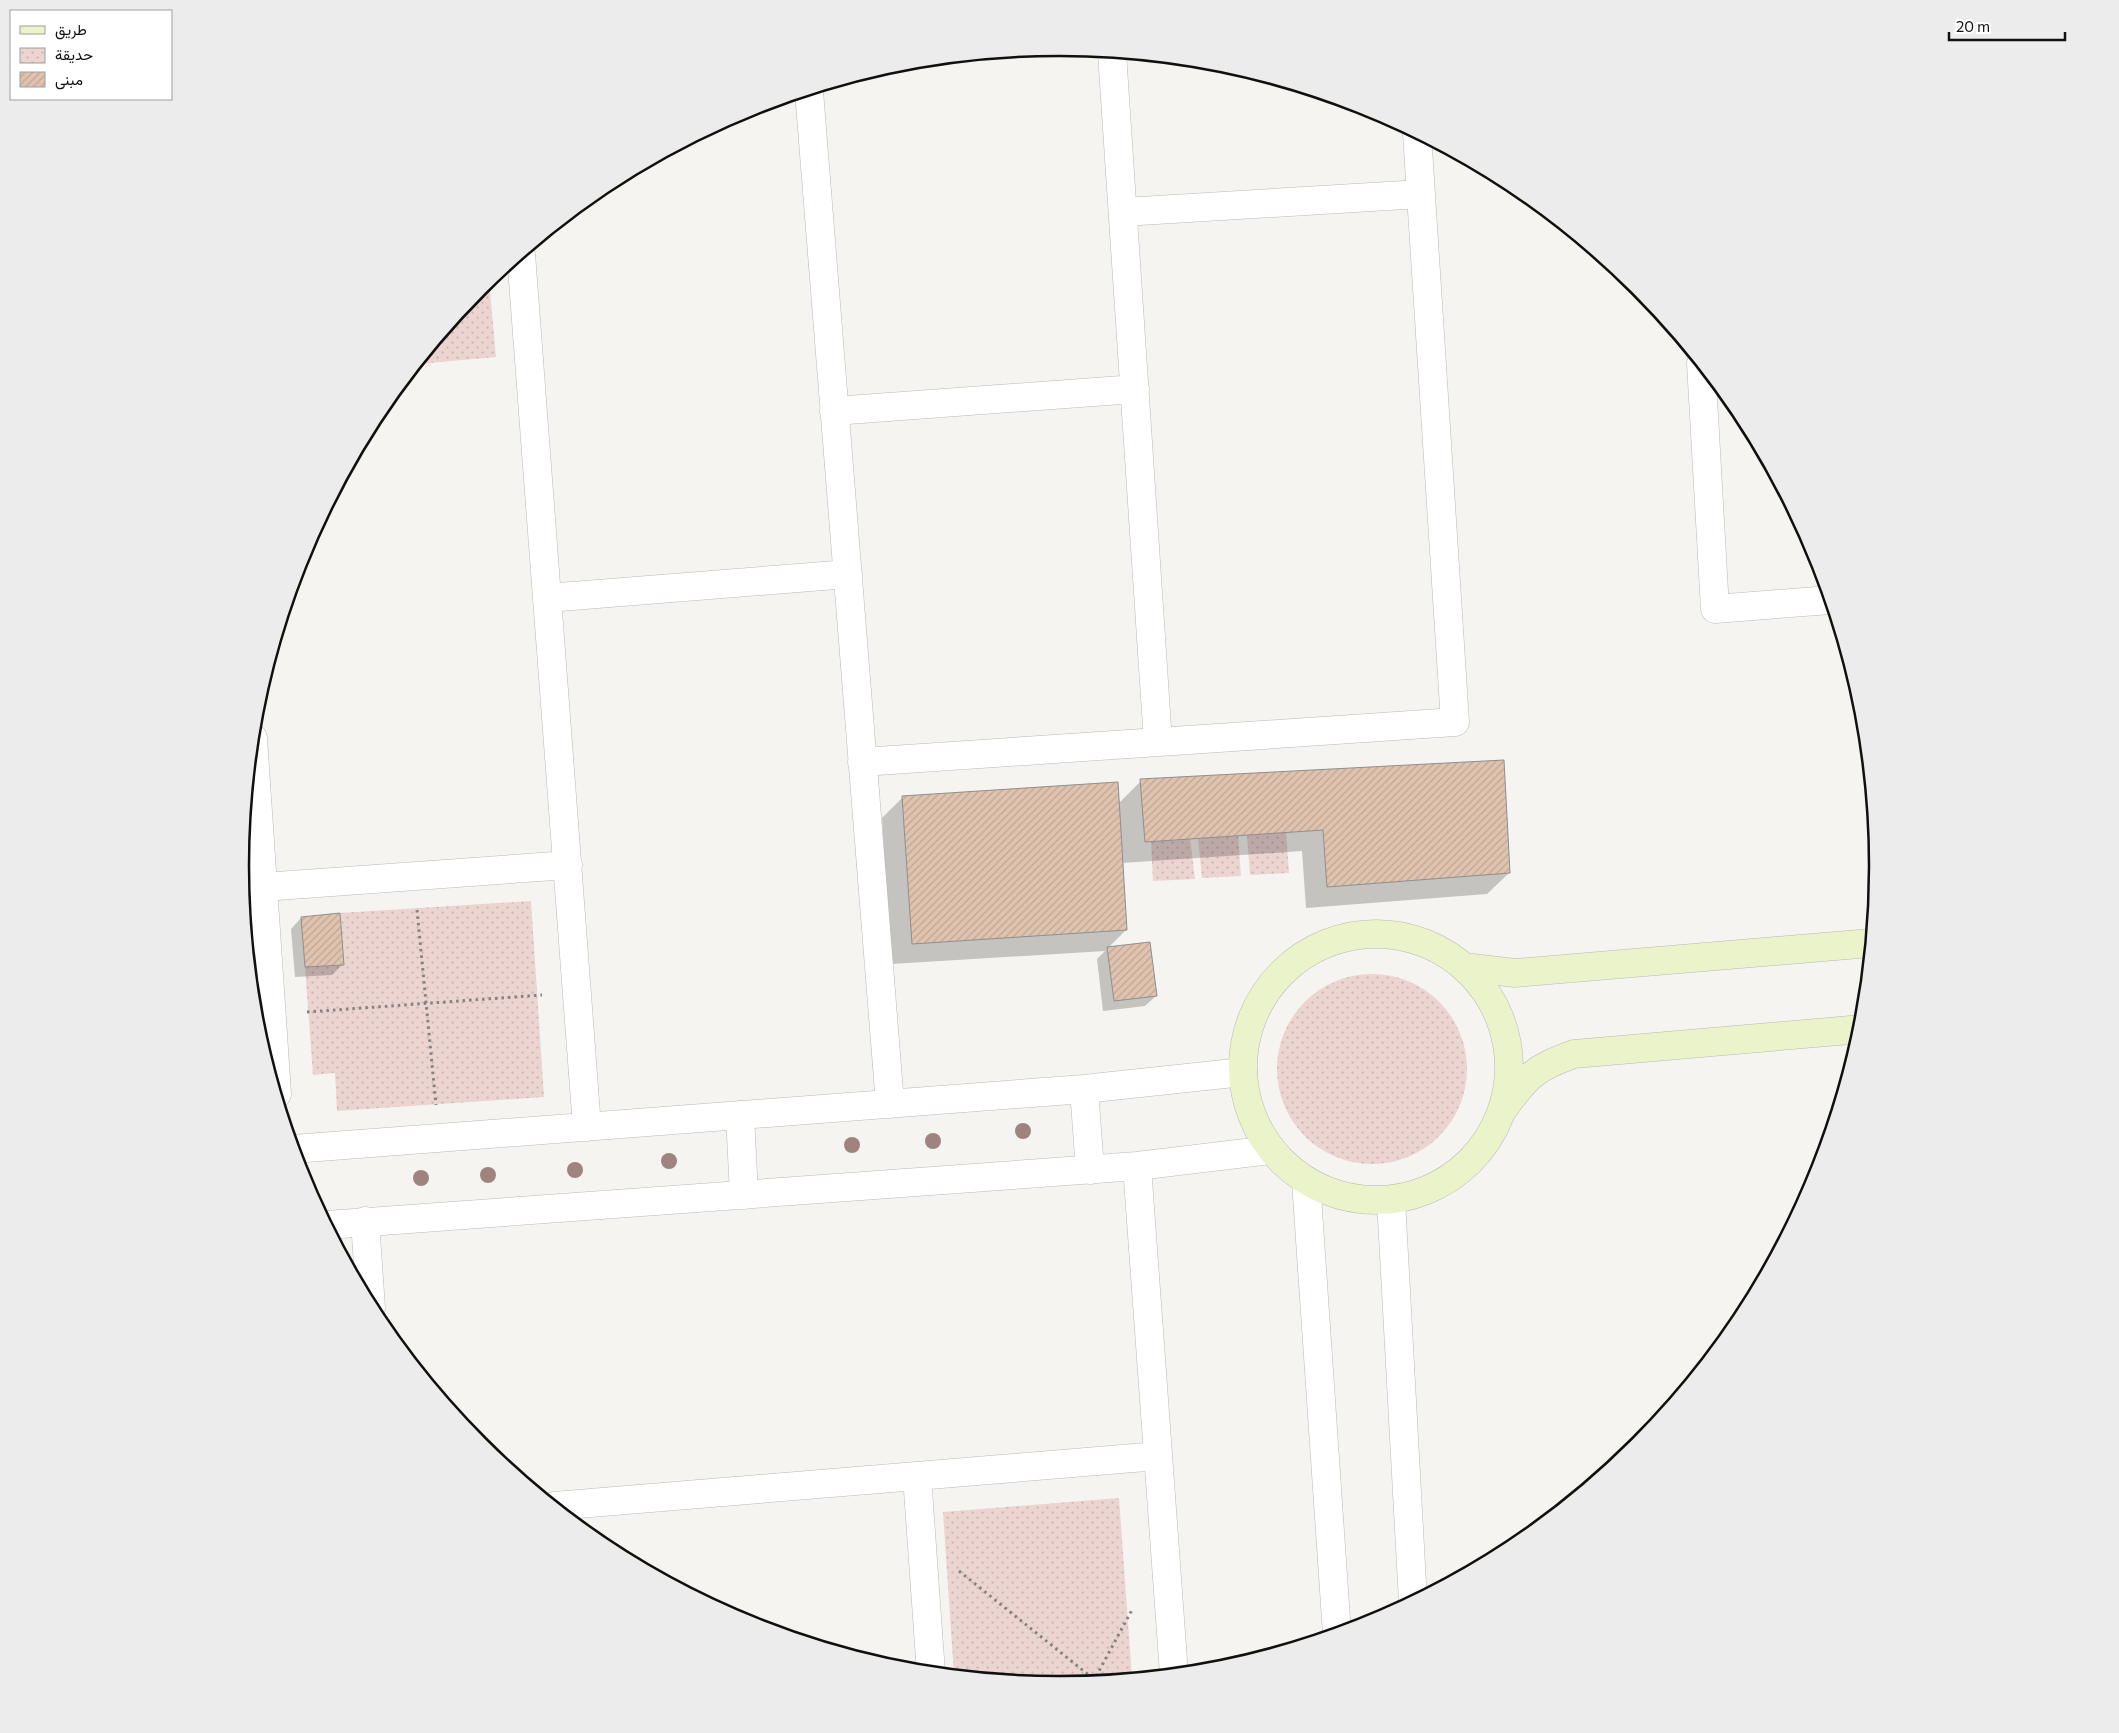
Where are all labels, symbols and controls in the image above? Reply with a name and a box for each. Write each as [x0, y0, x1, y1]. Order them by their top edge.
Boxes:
legend [10, 10, 172, 100]
scale bar [1949, 10, 2065, 42]
text: 20 m [1956, 17, 1990, 35]
text: طريق [55, 20, 87, 40]
text: حديقة [55, 45, 93, 64]
text: مبنى [55, 70, 83, 90]

